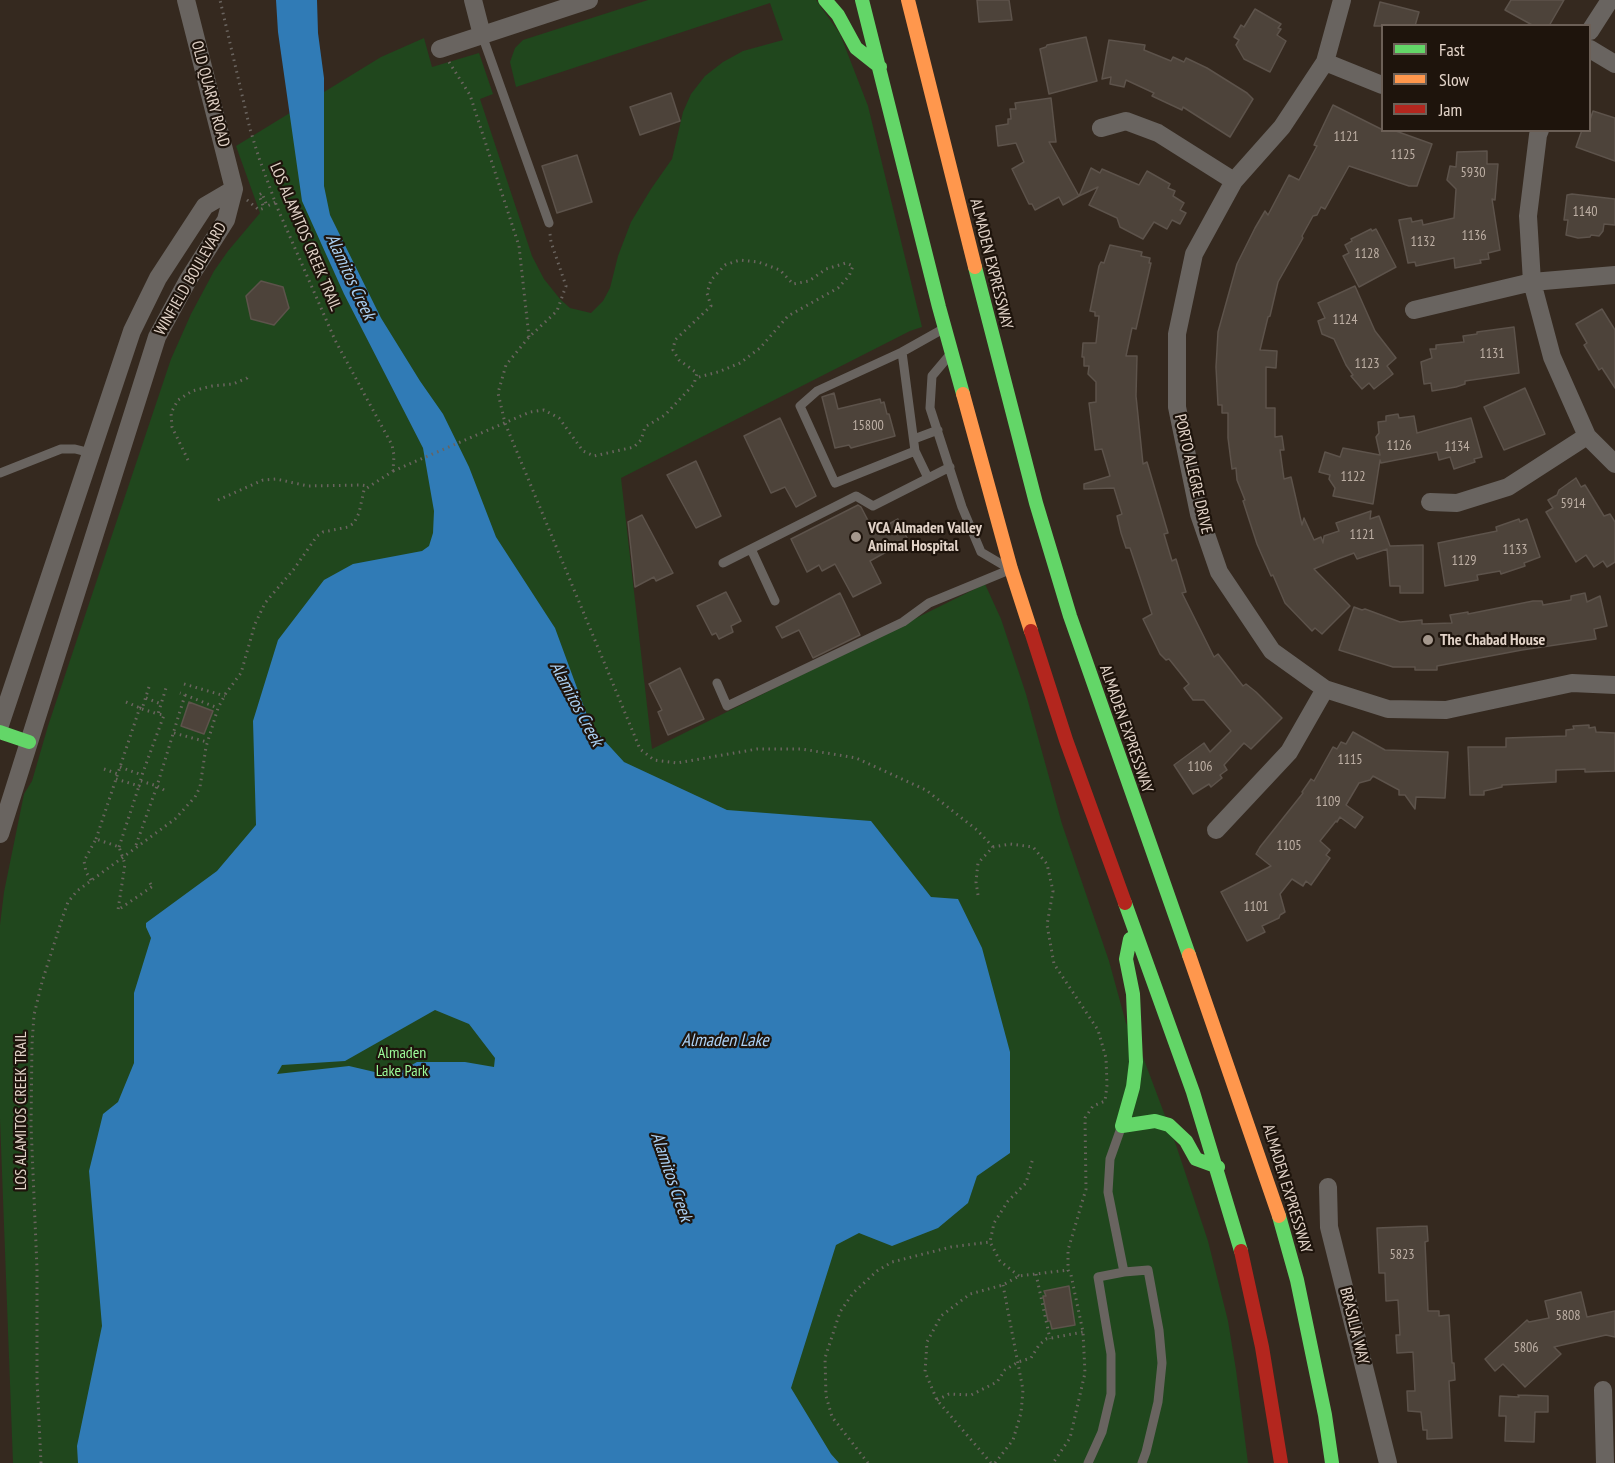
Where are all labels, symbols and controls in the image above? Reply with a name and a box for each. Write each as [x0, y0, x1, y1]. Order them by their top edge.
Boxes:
legend [1381, 24, 1591, 132]
text: Fast [1439, 38, 1465, 61]
street label: OLD QUARRY ROAD [187, 39, 233, 149]
text: Slow [1439, 68, 1469, 91]
text: Jam [1439, 98, 1462, 121]
house number: 1121 [1333, 129, 1359, 145]
house number: 1125 [1390, 147, 1416, 163]
street label: LOS ALAMITOS CREEK TRAIL [265, 160, 345, 314]
house number: 5930 [1460, 165, 1486, 181]
street label: ALMADEN EXPRESSWAY [965, 197, 1017, 331]
house number: 1140 [1572, 204, 1598, 220]
street label: WINFIELD BOULEVARD [151, 219, 231, 339]
house number: 1136 [1461, 228, 1487, 244]
water label: Alamitos Creek [321, 230, 379, 324]
house number: 1132 [1410, 234, 1436, 250]
house number: 1128 [1354, 246, 1380, 262]
house number: 1124 [1332, 312, 1358, 328]
house number: 1131 [1479, 346, 1505, 362]
house number: 1123 [1354, 356, 1380, 372]
street label: PORTO ALEGRE DRIVE [1170, 412, 1216, 536]
house number: 15800 [852, 418, 884, 434]
house number: 1126 [1386, 438, 1412, 454]
house number: 1134 [1444, 439, 1470, 455]
house number: 1122 [1340, 469, 1366, 485]
house number: 5914 [1560, 496, 1586, 512]
place label: VCA Almaden Valley Animal Hospital [868, 518, 982, 556]
house number: 1121 [1349, 527, 1375, 543]
marker: VCA Almaden Valley Animal Hospital [849, 530, 863, 544]
house number: 1133 [1502, 542, 1528, 558]
house number: 1129 [1451, 553, 1477, 569]
place label: The Chabad House [1440, 630, 1545, 650]
marker: The Chabad House [1421, 633, 1435, 647]
water label: Alamitos Creek [545, 658, 607, 750]
street label: ALMADEN EXPRESSWAY [1095, 663, 1157, 795]
house number: 1115 [1337, 752, 1363, 768]
house number: 1106 [1187, 759, 1213, 775]
house number: 1109 [1315, 794, 1341, 810]
house number: 1105 [1276, 838, 1302, 854]
house number: 1101 [1243, 899, 1269, 915]
water label: Almaden Lake [681, 1030, 769, 1052]
street label: LOS ALAMITOS CREEK TRAIL [11, 1032, 31, 1190]
park label: Almaden Lake Park [376, 1043, 428, 1081]
street label: ALMADEN EXPRESSWAY [1258, 1122, 1316, 1256]
water label: Alamitos Creek [646, 1130, 696, 1224]
house number: 5823 [1389, 1247, 1415, 1263]
street label: BRASILIA WAY [1335, 1286, 1373, 1366]
house number: 5808 [1555, 1308, 1581, 1324]
house number: 5806 [1513, 1340, 1539, 1356]

